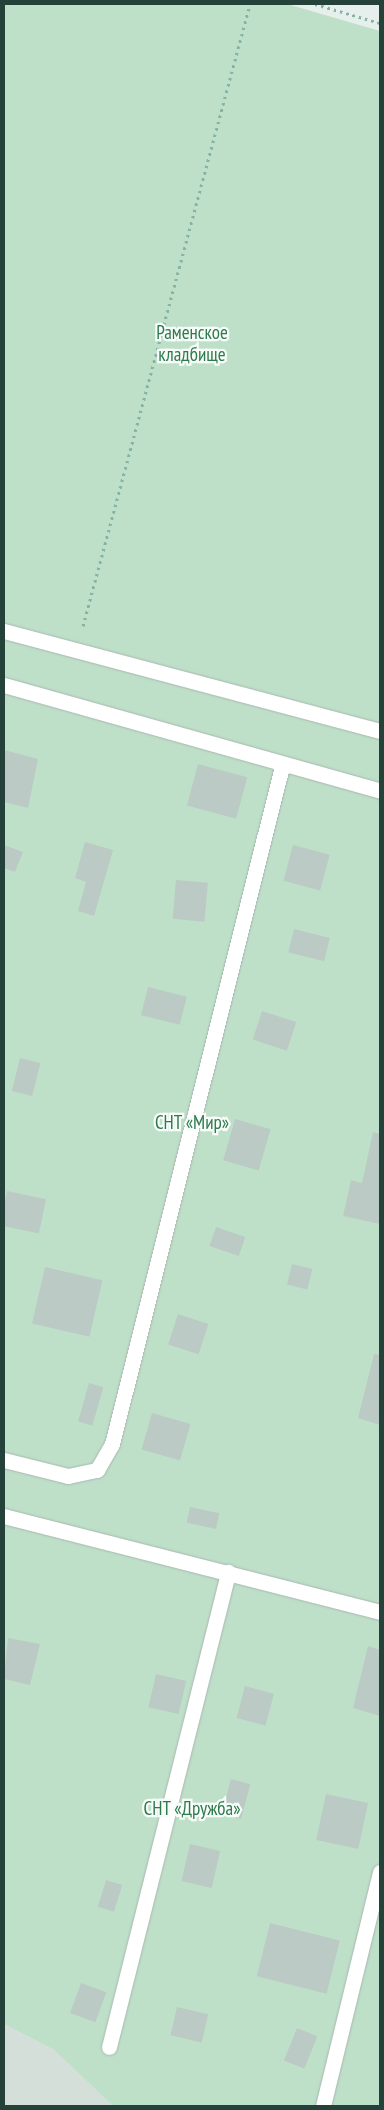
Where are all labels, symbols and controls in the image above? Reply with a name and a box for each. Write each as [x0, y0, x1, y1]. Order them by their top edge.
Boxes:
park label: Раменское кладбище [156, 322, 228, 366]
park label: СНТ «Мир» [155, 1112, 229, 1134]
park label: СНТ «Дружба» [143, 1798, 241, 1820]

